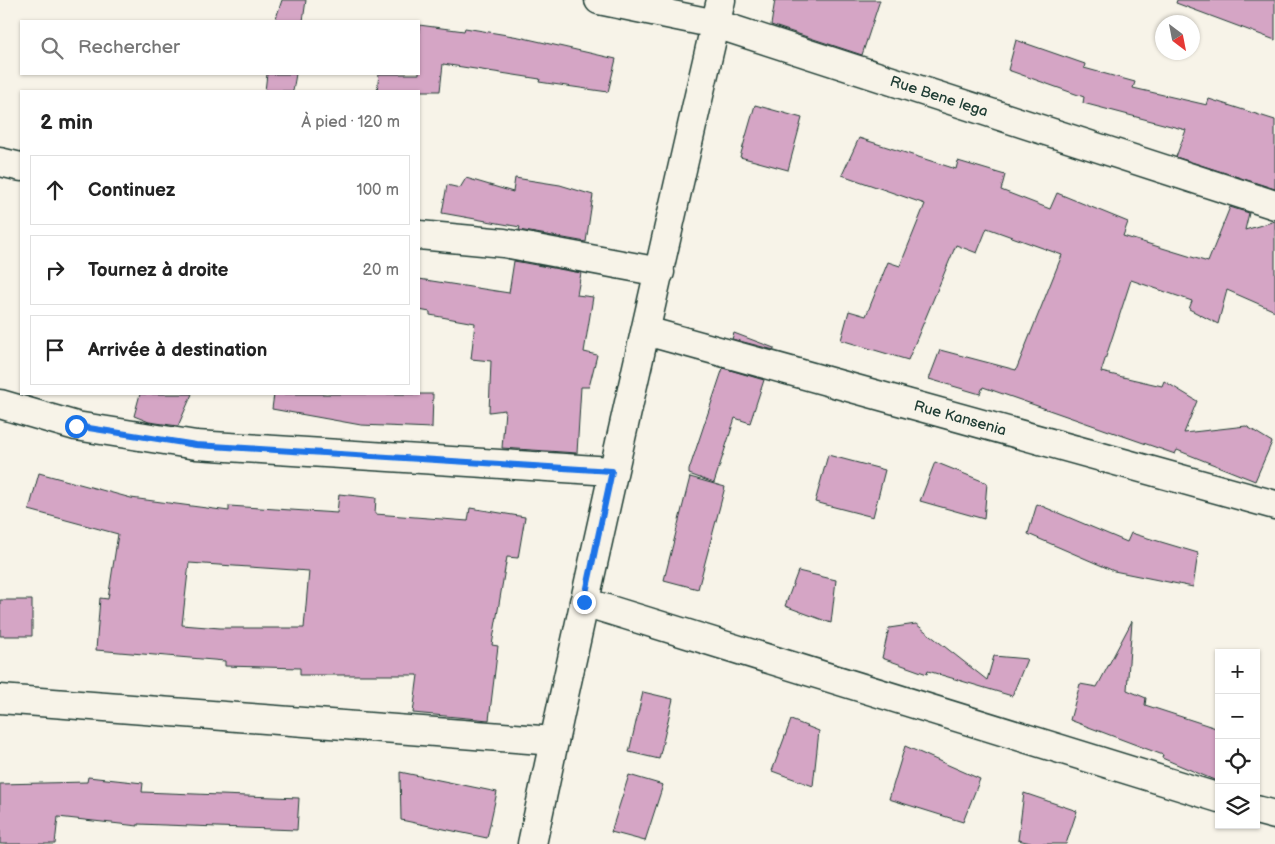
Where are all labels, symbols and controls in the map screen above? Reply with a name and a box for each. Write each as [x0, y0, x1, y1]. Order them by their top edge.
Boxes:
north arrow [1155, 15, 1200, 60]
search box [20, 20, 420, 75]
icon: search [38, 34, 66, 62]
text: Rechercher [78, 36, 180, 59]
street label: Rue Bene lega [888, 72, 990, 121]
text: 2 min [40, 110, 93, 135]
text: À pied · 120 m [301, 113, 400, 132]
icon: ahead [41, 176, 69, 204]
text: Continuez [88, 179, 175, 202]
text: 100 m [356, 181, 399, 200]
icon: right [41, 256, 69, 284]
text: Tournez à droite [88, 259, 229, 282]
text: 20 m [363, 261, 399, 280]
icon: arrive [41, 336, 69, 364]
text: Arrivée à destination [88, 339, 267, 362]
street label: Rue Kansenia [912, 397, 1009, 440]
route start [65, 415, 88, 438]
route end [573, 591, 596, 614]
map controls [1215, 649, 1260, 829]
button: + [1215, 649, 1260, 694]
button: − [1215, 694, 1260, 739]
button: locate [1215, 739, 1260, 784]
button: layers [1215, 784, 1260, 829]

